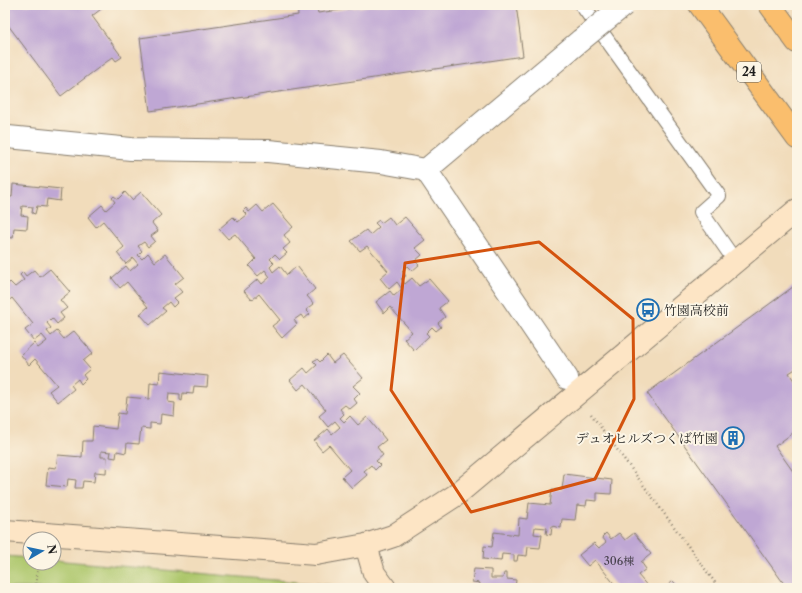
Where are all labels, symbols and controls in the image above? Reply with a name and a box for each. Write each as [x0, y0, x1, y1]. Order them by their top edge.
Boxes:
road number: 24 [737, 62, 761, 82]
bus stop icon: 竹園高校前 [635, 297, 661, 323]
place label: 竹園高校前 [664, 302, 729, 318]
building icon: デュオヒルズつくば竹園 [720, 425, 746, 451]
place label: デュオヒルズつくば竹園 [576, 430, 718, 446]
north arrow [22, 531, 62, 571]
text: N [44, 544, 60, 556]
house number: 306棟 [604, 554, 634, 568]

